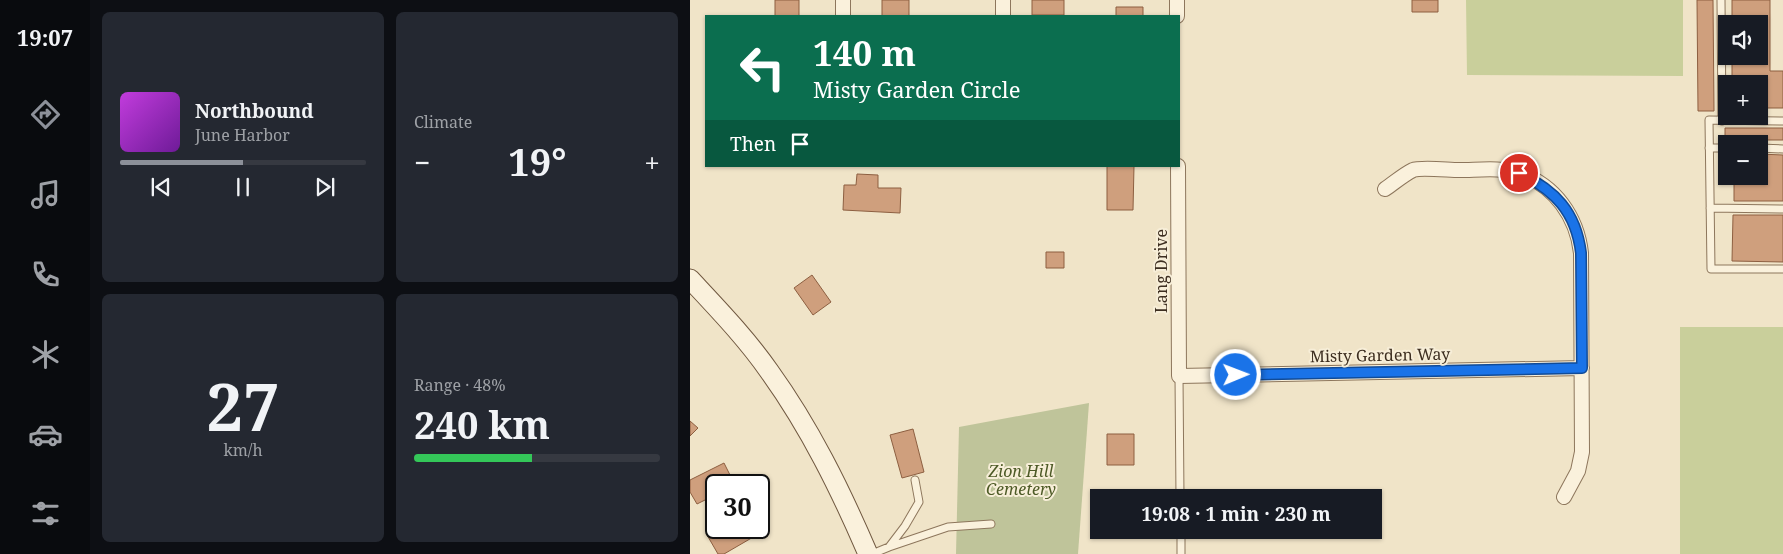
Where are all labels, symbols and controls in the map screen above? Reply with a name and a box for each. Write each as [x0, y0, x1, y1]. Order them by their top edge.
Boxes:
map controls [1718, 15, 1768, 185]
button: sound [1718, 15, 1768, 65]
text: 19:07 [17, 22, 73, 52]
text: 140 m [813, 29, 916, 76]
icon: left [730, 35, 795, 100]
text: Misty Garden Circle [813, 74, 1020, 104]
button: + [1718, 75, 1768, 125]
icon: directions [28, 97, 63, 132]
text: Northbound [195, 98, 314, 124]
text: Climate [414, 111, 472, 133]
text: June Harbor [195, 124, 290, 146]
icon: arrive [786, 130, 814, 158]
text: Then [730, 131, 776, 157]
text: 19° [508, 135, 566, 187]
button: − [1718, 135, 1768, 185]
text: − [414, 143, 430, 181]
text: + [644, 143, 660, 181]
pin [1498, 152, 1540, 194]
icon: arrive [1505, 159, 1533, 187]
icon: previous [147, 173, 175, 201]
icon: pause [229, 173, 257, 201]
icon: next [311, 173, 339, 201]
icon: music [28, 177, 63, 212]
street label: Lang Drive [1150, 229, 1172, 313]
icon: phone [28, 257, 63, 292]
icon: climate [28, 337, 63, 372]
street label: Misty Garden Way [1310, 343, 1451, 367]
position arrow [1209, 348, 1261, 400]
text: 27 [206, 362, 280, 450]
text: Range · 48% [414, 374, 506, 396]
text: 240 km [414, 398, 550, 450]
icon: car [28, 417, 63, 452]
text: km/h [223, 439, 263, 461]
park label: Zion Hill Cemetery [986, 460, 1056, 500]
speed limit sign: 30 [705, 474, 770, 539]
icon: filters [28, 496, 63, 531]
text: 19:08 · 1 min · 230 m [1141, 501, 1331, 527]

